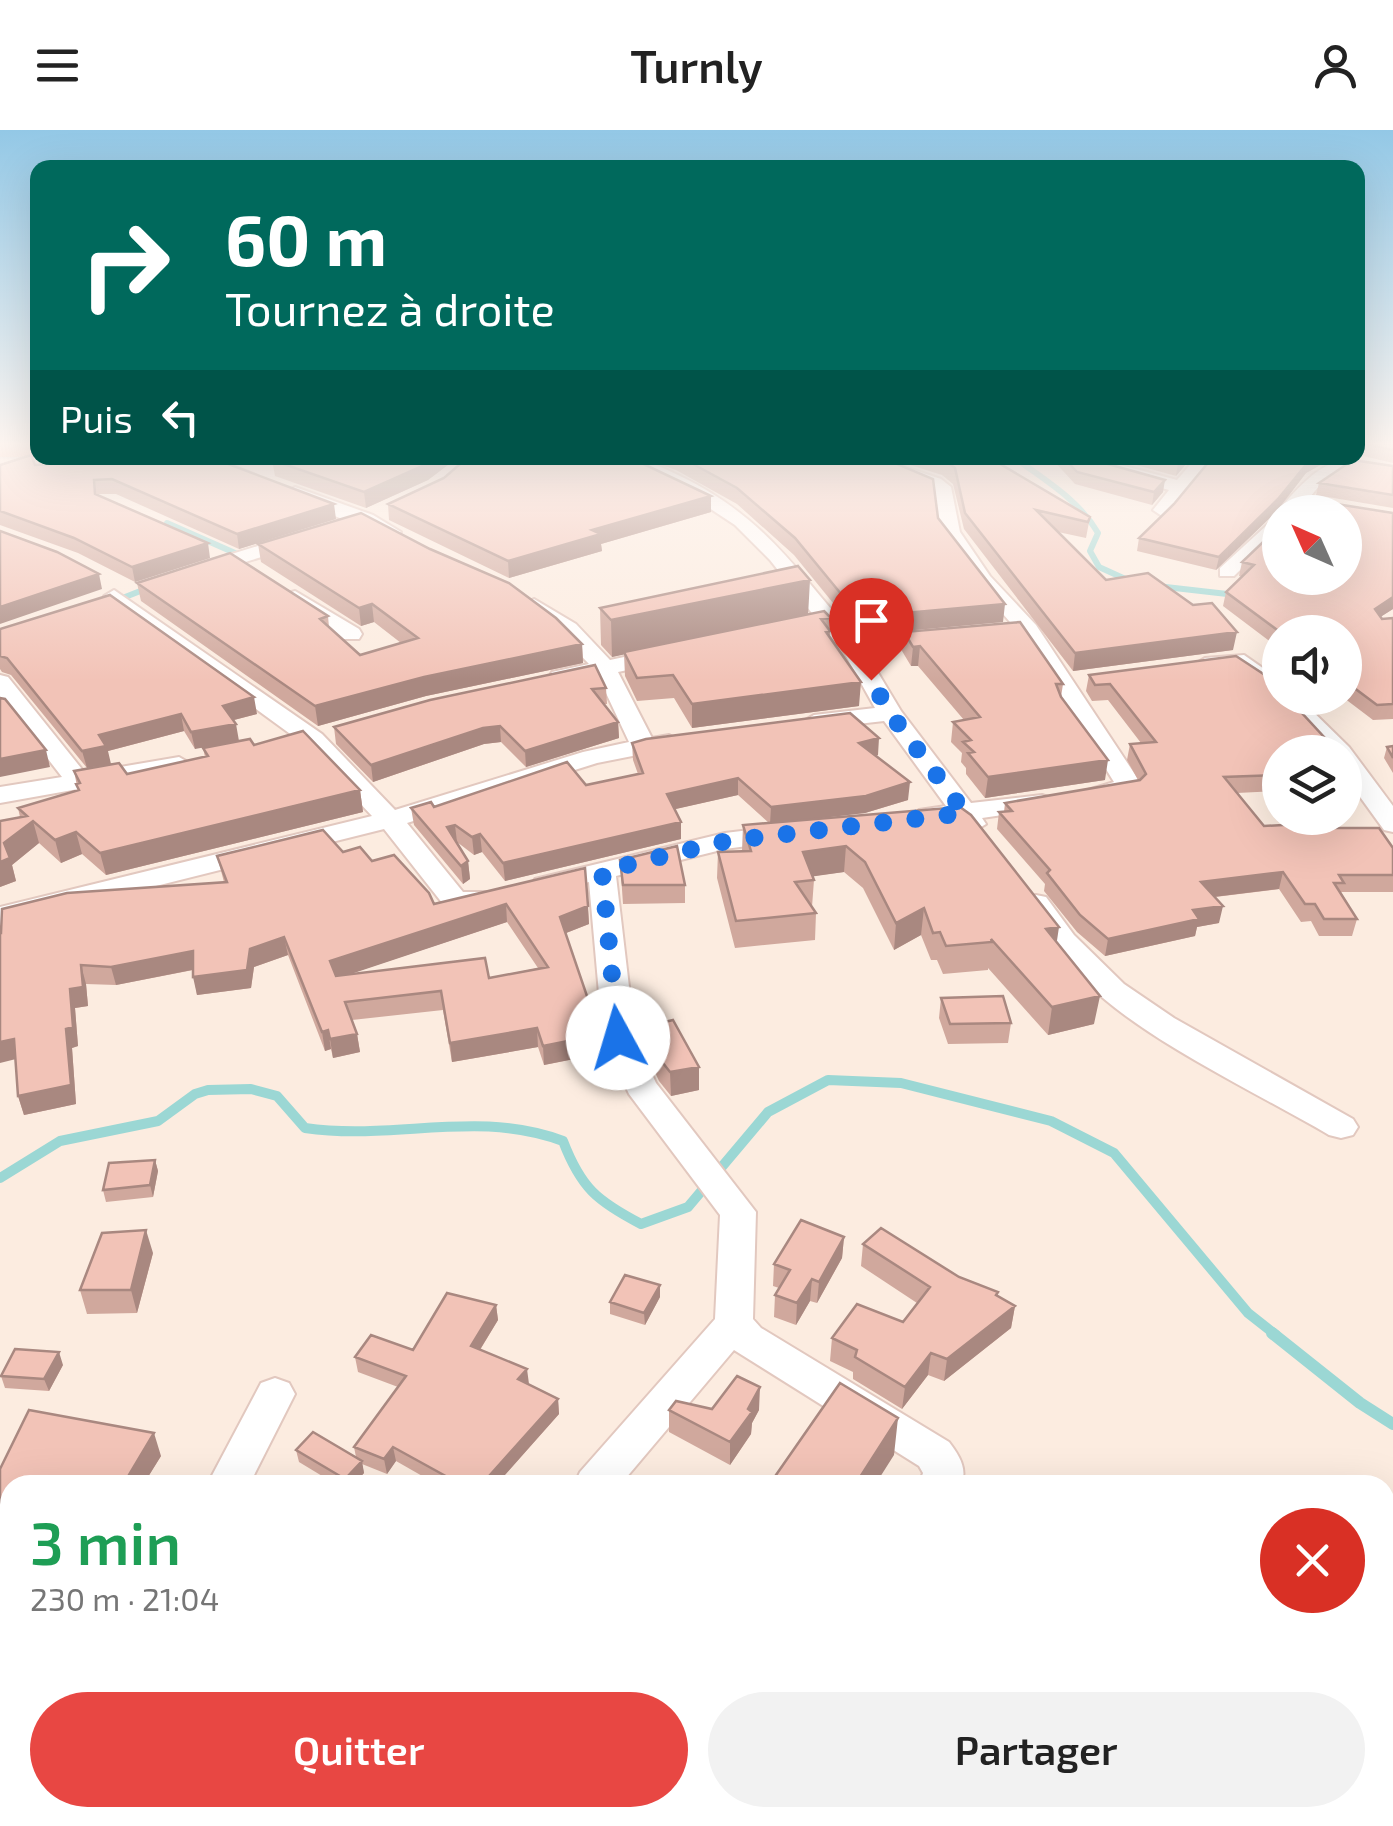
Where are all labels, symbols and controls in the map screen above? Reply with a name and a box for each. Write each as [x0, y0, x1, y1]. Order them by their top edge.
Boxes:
icon: menu [30, 38, 85, 93]
text: Turnly [630, 38, 763, 92]
icon: person [1308, 38, 1363, 93]
text: 60 m [225, 196, 387, 280]
icon: right [60, 200, 190, 330]
text: Tournez à droite [225, 281, 555, 335]
icon: left [153, 390, 208, 445]
text: Puis [60, 395, 133, 441]
north arrow [1262, 495, 1362, 595]
map controls [1262, 495, 1362, 835]
pin [829, 578, 914, 681]
icon: arrive [844, 593, 899, 648]
button: sound [1262, 615, 1362, 715]
button: layers [1262, 735, 1362, 835]
position arrow [566, 986, 670, 1090]
text: 3 min [30, 1505, 181, 1577]
button: close [1260, 1508, 1365, 1613]
text: 230 m · 21:04 [30, 1579, 219, 1617]
button: Quitter [30, 1692, 688, 1807]
button: Partager [708, 1692, 1365, 1807]

